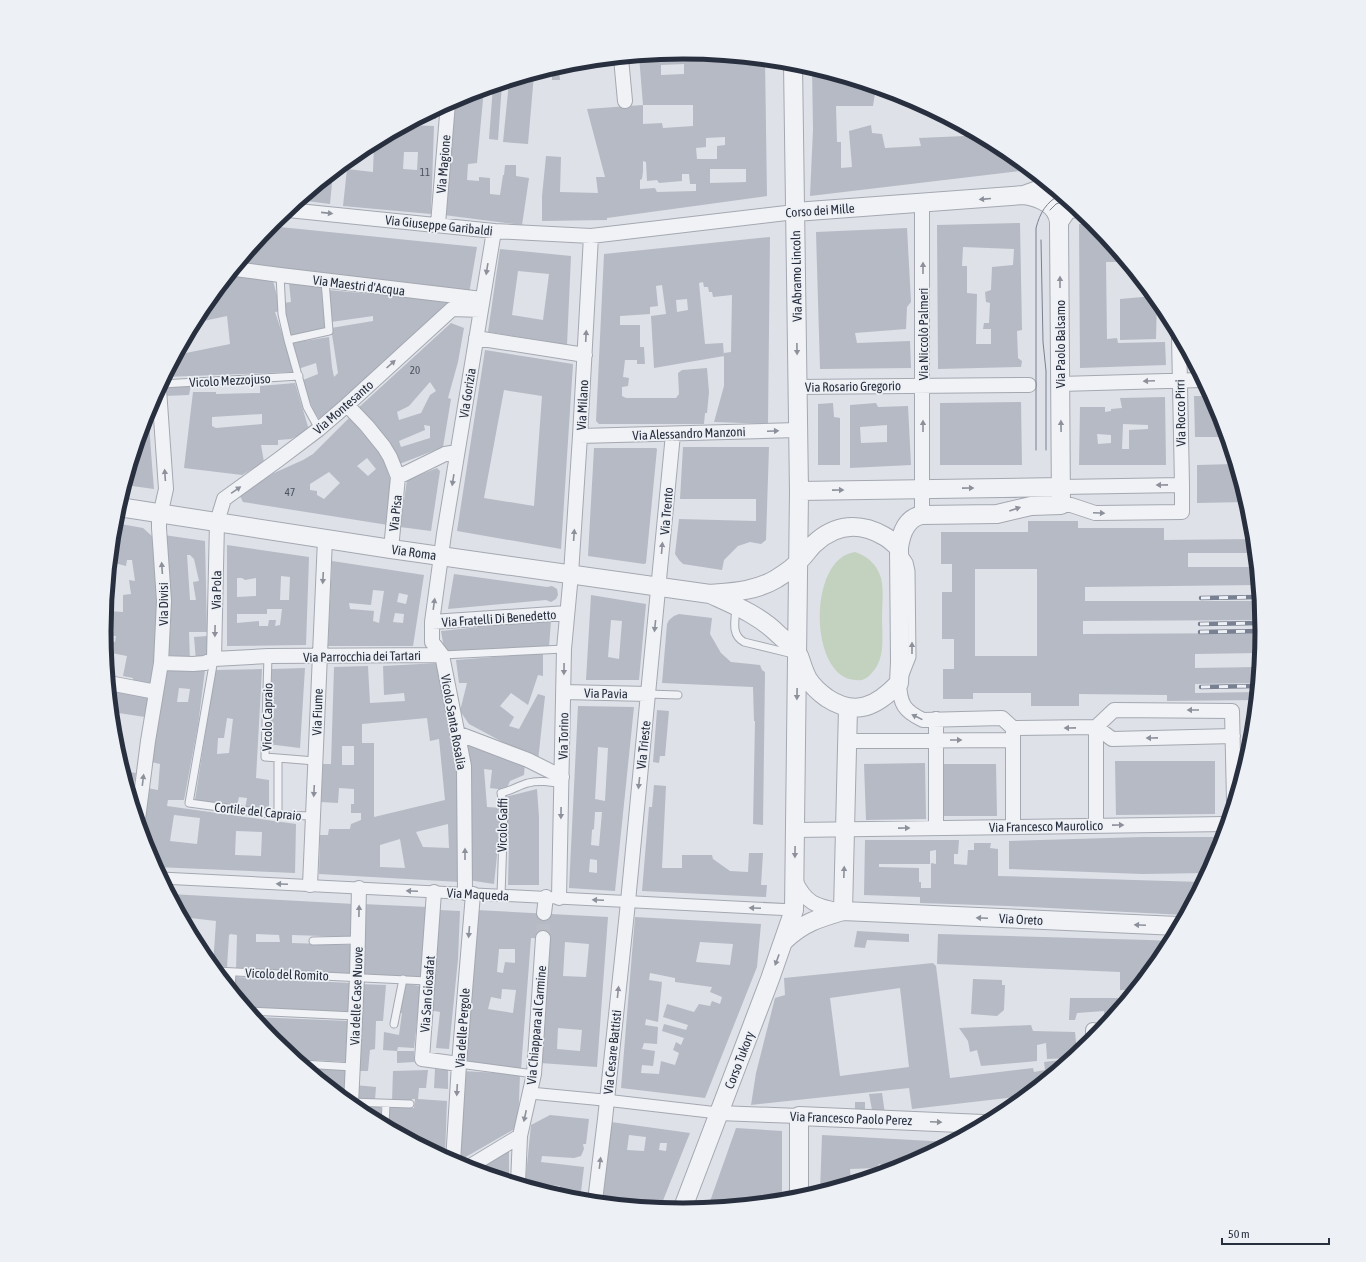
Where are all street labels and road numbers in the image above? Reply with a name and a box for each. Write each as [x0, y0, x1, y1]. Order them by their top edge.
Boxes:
street label: Via Magione [433, 134, 454, 194]
street label: Corso dei Mille [785, 201, 855, 220]
street label: Via Giuseppe Garibaldi [384, 212, 494, 239]
street label: Via Abramo Lincoln [788, 230, 805, 322]
street label: Via Maestri d'Acqua [312, 272, 406, 299]
street label: Via Niccolò Palmeri [916, 288, 931, 380]
street label: Via Paolo Balsamo [1053, 300, 1068, 388]
street label: Via Gorizia [456, 367, 479, 419]
street label: Vicolo Mezzojuso [189, 371, 271, 390]
street label: Via Montesanto [310, 377, 376, 437]
street label: Via Rosario Gregorio [805, 378, 901, 395]
street label: Via Milano [574, 379, 591, 431]
street label: Via Rocco Pirri [1172, 379, 1189, 447]
street label: Via Alessandro Manzoni [632, 424, 746, 443]
street label: Via Trento [657, 487, 676, 536]
street label: Via Pisa [386, 494, 405, 532]
street label: Via Roma [391, 542, 437, 563]
street label: Via Pola [209, 570, 224, 610]
street label: Via Divisi [156, 582, 171, 626]
street label: Via Fratelli Di Benedetto [441, 607, 557, 630]
street label: Via Parrocchia dei Tartari [303, 648, 421, 665]
street label: Vicolo Santa Rosalia [438, 673, 469, 771]
street label: Vicolo Capraio [259, 683, 276, 751]
street label: Via Pavia [584, 686, 628, 701]
street label: Via Fiume [309, 688, 326, 736]
street label: Via Torino [556, 712, 571, 760]
street label: Via Trieste [633, 720, 654, 770]
street label: Vicolo Gaffi [495, 798, 510, 852]
street label: Cortile del Capraio [214, 799, 302, 824]
street label: Via Francesco Maurolico [989, 818, 1103, 835]
street label: Via Maqueda [446, 885, 510, 904]
street label: Via Oreto [998, 911, 1043, 928]
street label: Via delle Case Nuove [347, 946, 366, 1046]
street label: Via San Giosafat [417, 955, 438, 1033]
street label: Via Chiappara al Carmine [524, 965, 549, 1085]
street label: Vicolo del Romito [245, 966, 329, 983]
street label: Via delle Pergole [452, 988, 473, 1068]
street label: Via Cesare Battisti [601, 1009, 624, 1095]
street label: Corso Tukory [722, 1029, 758, 1091]
street label: Via Francesco Paolo Perez [790, 1109, 913, 1128]

